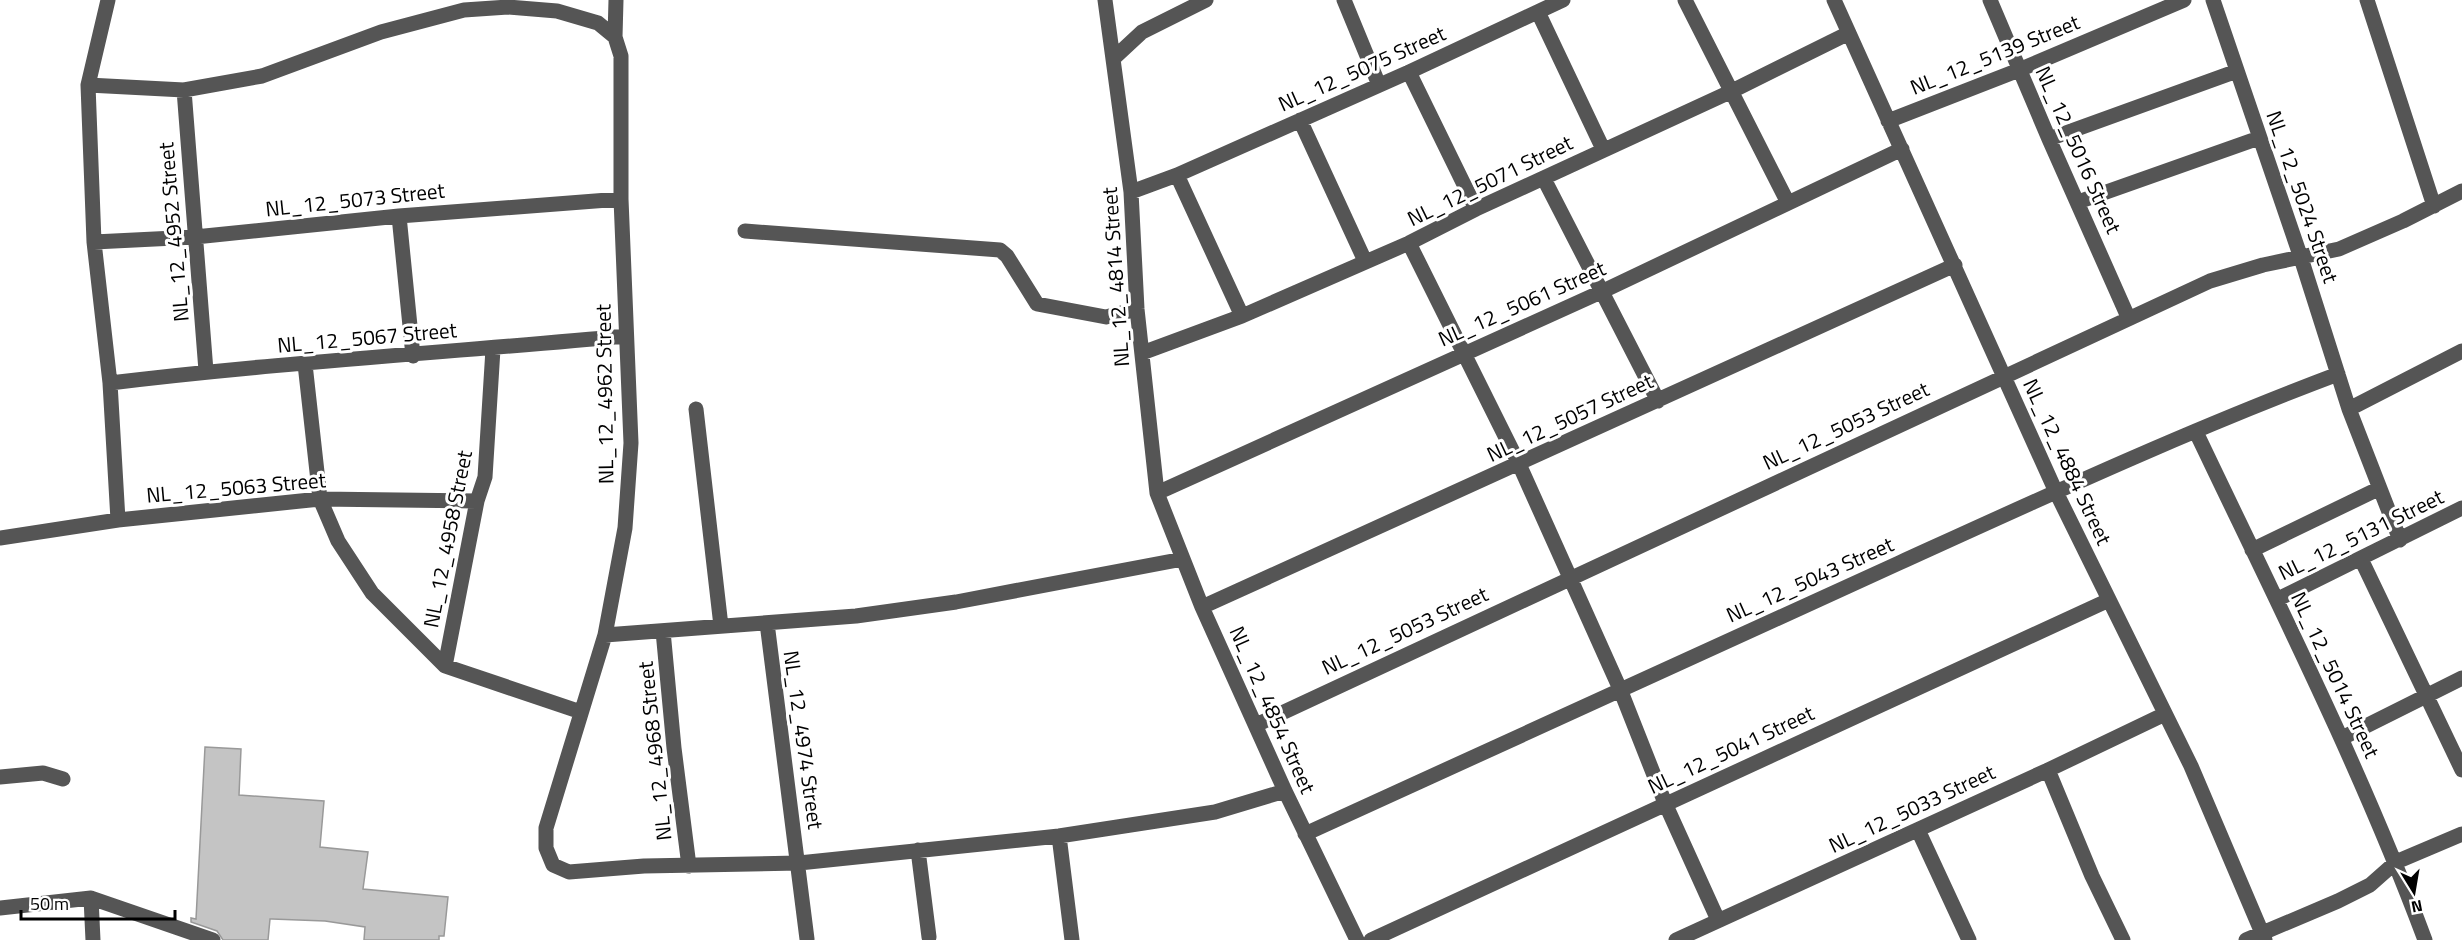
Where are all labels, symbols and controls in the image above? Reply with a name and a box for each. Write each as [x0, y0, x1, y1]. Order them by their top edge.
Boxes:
street label: NL_12_5139 Street [1905, 5, 2085, 103]
street label: NL_12_5075 Street [1273, 17, 1451, 119]
street label: NL_12_5016 Street [2028, 61, 2130, 239]
street label: NL_12_5024 Street [2258, 106, 2348, 288]
street label: NL_12_5071 Street [1402, 126, 1578, 234]
street label: NL_12_4952 Street [149, 140, 197, 323]
street label: NL_12_5073 Street [264, 174, 447, 224]
street label: NL_12_4814 Street [1093, 185, 1137, 368]
street label: NL_12_5061 Street [1433, 252, 1611, 354]
street label: NL_12_4962 Street [586, 303, 622, 484]
street label: NL_12_5067 Street [276, 313, 459, 361]
street label: NL_12_5057 Street [1481, 364, 1659, 470]
street label: NL_12_5053 Street [1757, 372, 1935, 478]
street label: NL_12_4884 Street [2015, 373, 2121, 551]
street label: NL_12_4958 Street [414, 447, 480, 630]
street label: NL_12_5063 Street [145, 463, 328, 511]
street label: NL_12_5131 Street [2273, 480, 2449, 588]
street label: NL_12_5043 Street [1721, 528, 1899, 630]
street label: NL_12_5053 Street [1316, 577, 1494, 683]
street label: NL_12_5014 Street [2283, 586, 2389, 764]
street label: NL_12_4854 Street [1222, 621, 1324, 799]
street label: NL_12_4974 Street [776, 648, 832, 832]
street label: NL_12_4968 Street [629, 659, 679, 842]
street label: NL_12_5041 Street [1642, 696, 1820, 802]
street label: NL_12_5033 Street [1823, 755, 2001, 861]
north arrow [2384, 862, 2444, 922]
scale bar [21, 883, 176, 921]
text: 50 m [30, 890, 69, 917]
text: N [2409, 894, 2425, 920]

